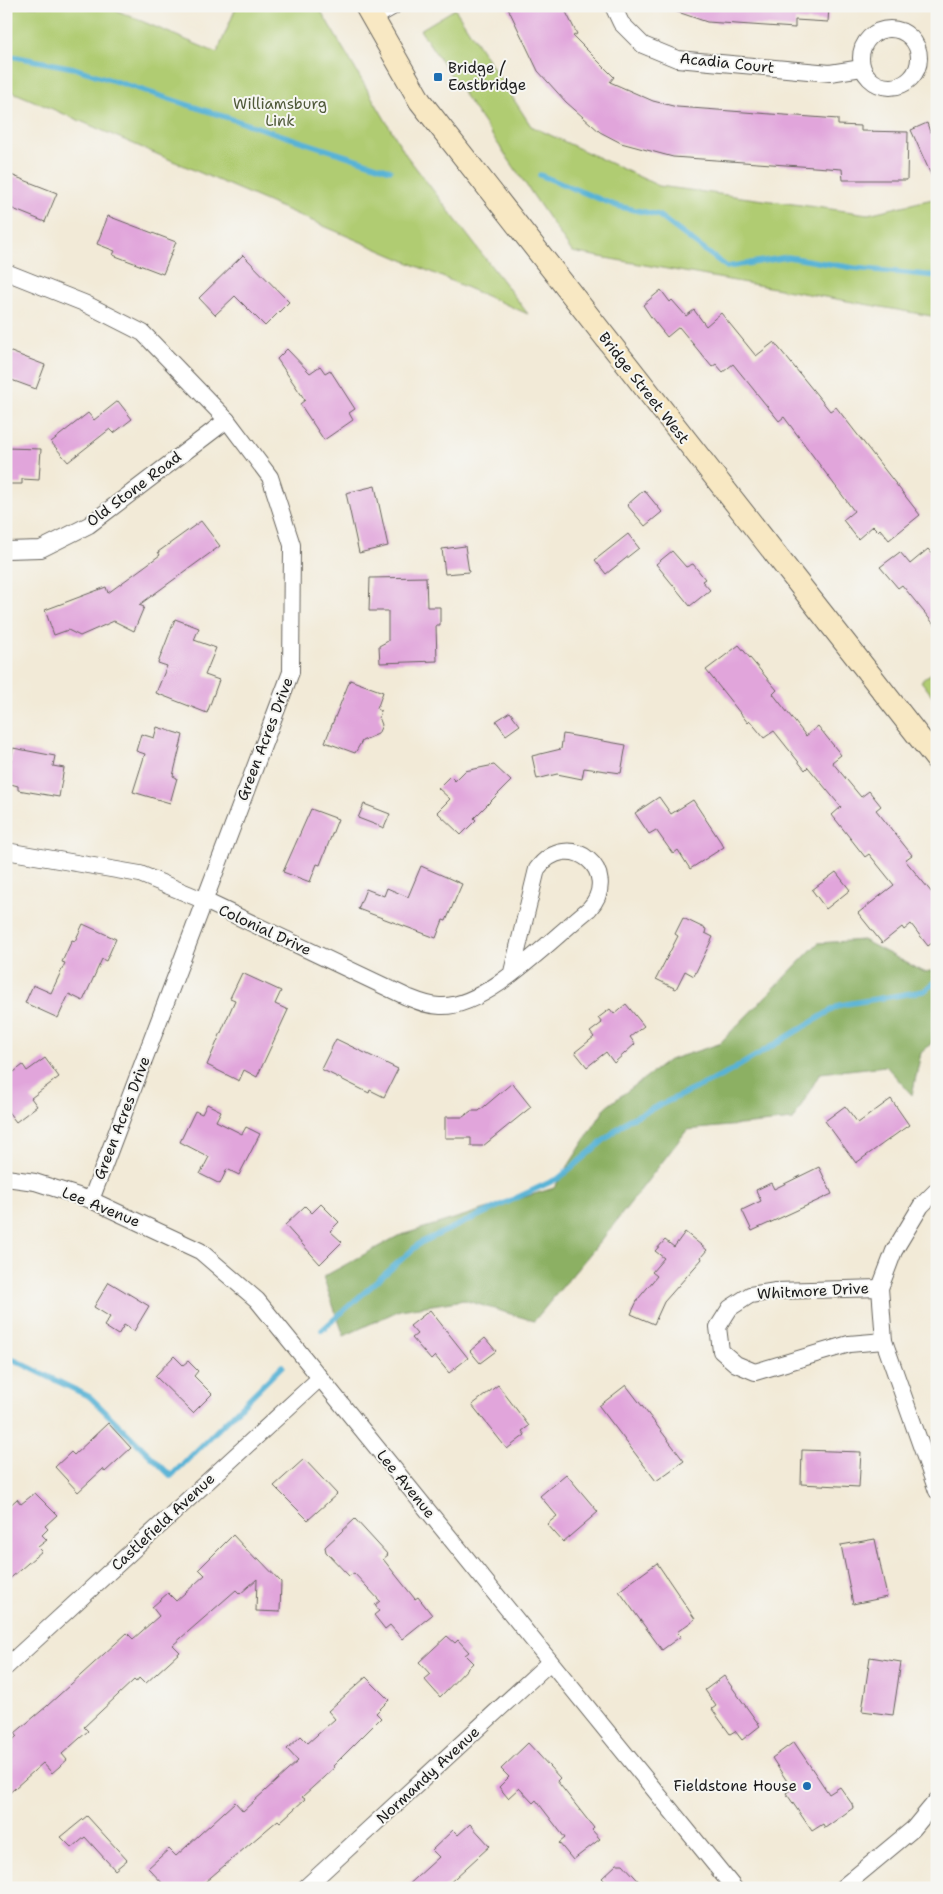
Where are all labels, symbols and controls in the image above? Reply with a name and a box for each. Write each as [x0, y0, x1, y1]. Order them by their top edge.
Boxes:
street label: Acadia Court [679, 48, 775, 78]
place label: Bridge / Eastbridge [448, 58, 526, 95]
marker: Bridge / Eastbridge [432, 71, 444, 83]
park label: Williamsburg Link [233, 94, 327, 131]
street label: Bridge Street West [594, 328, 694, 448]
street label: Old Stone Road [83, 447, 186, 531]
street label: Green Acres Drive [232, 674, 298, 804]
street label: Colonial Drive [215, 900, 315, 960]
street label: Green Acres Drive [89, 1053, 155, 1183]
street label: Lee Avenue [59, 1182, 143, 1232]
street label: Whitmore Drive [757, 1278, 869, 1304]
street label: Lee Avenue [372, 1446, 440, 1522]
street label: Castlefield Avenue [107, 1469, 219, 1575]
street label: Normandy Avenue [372, 1722, 484, 1828]
place label: Fieldstone House [674, 1776, 797, 1796]
marker: Fieldstone House [801, 1780, 813, 1792]

